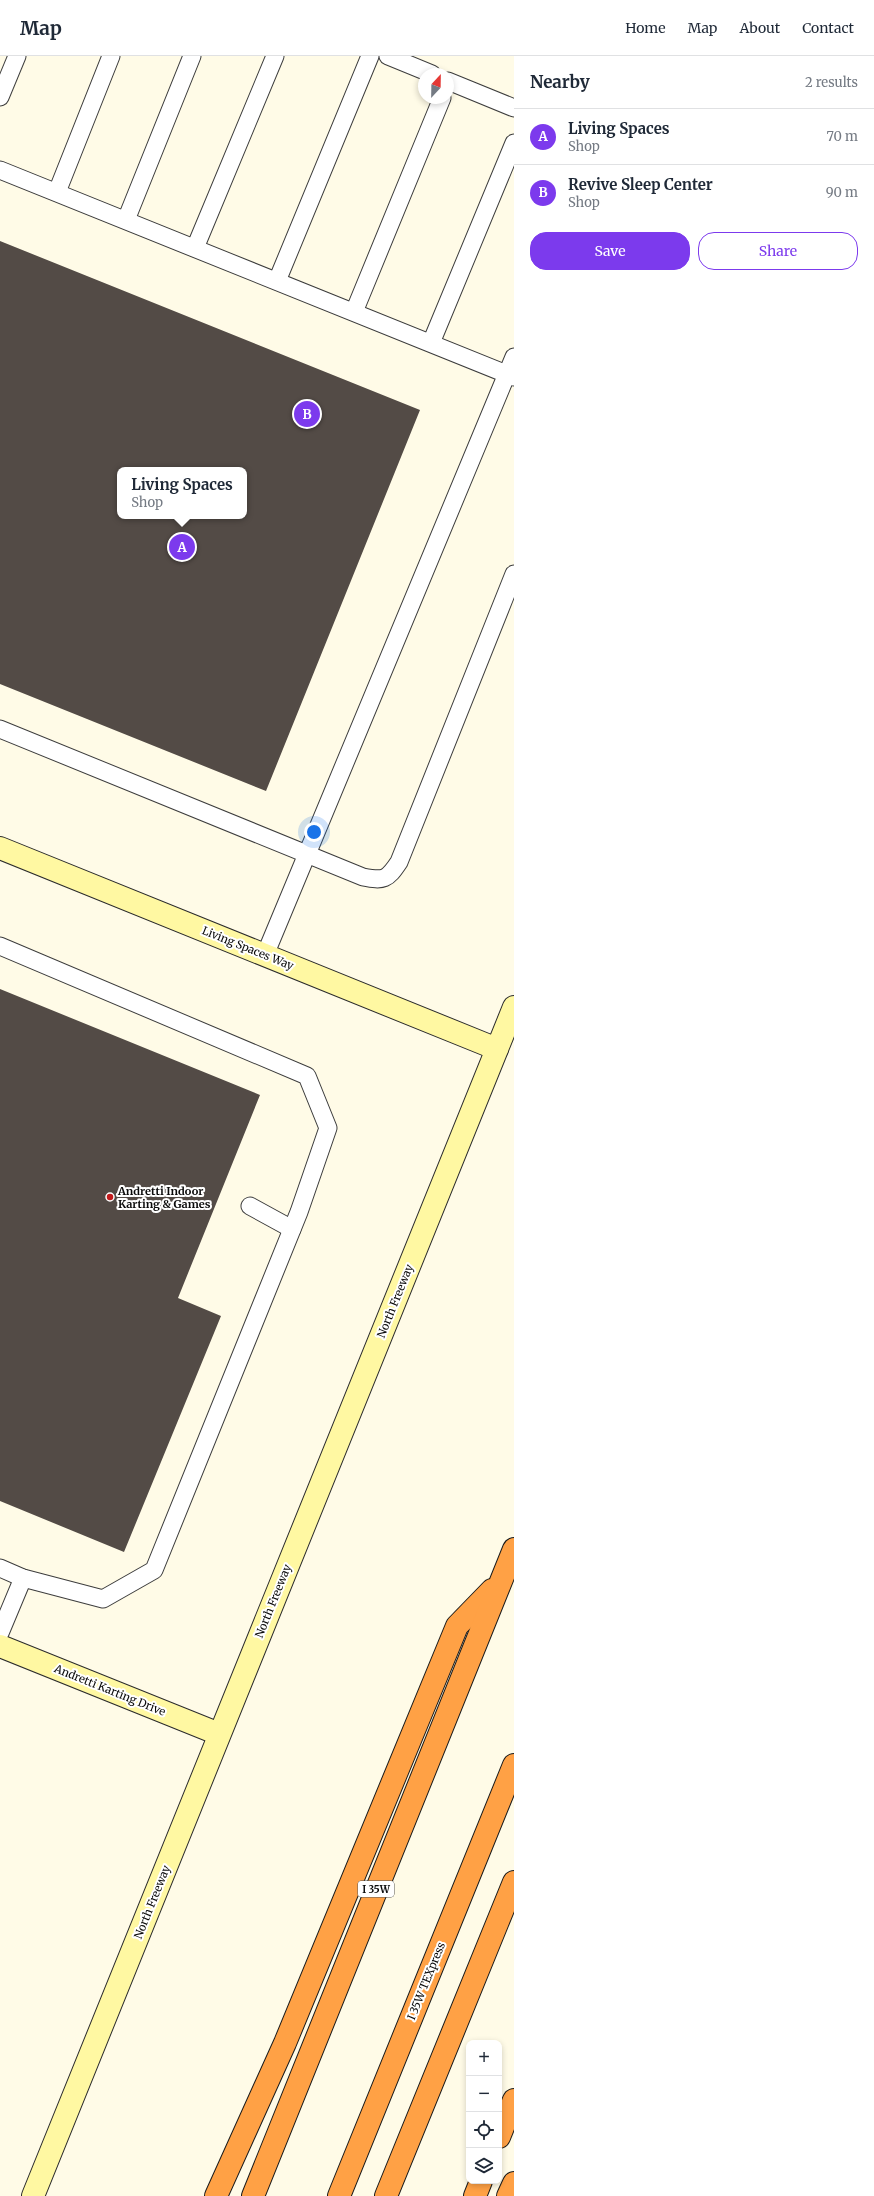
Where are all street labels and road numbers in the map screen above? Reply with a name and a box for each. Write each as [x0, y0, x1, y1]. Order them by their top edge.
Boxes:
street label: Living Spaces Way [200, 923, 296, 973]
street label: North Freeway [374, 1262, 416, 1340]
street label: North Freeway [252, 1562, 294, 1640]
street label: Andretti Karting Drive [51, 1661, 168, 1719]
street label: North Freeway [131, 1863, 173, 1941]
road number: I 35W [358, 1881, 394, 1897]
street label: I 35W TEXpress [404, 1940, 448, 2022]

